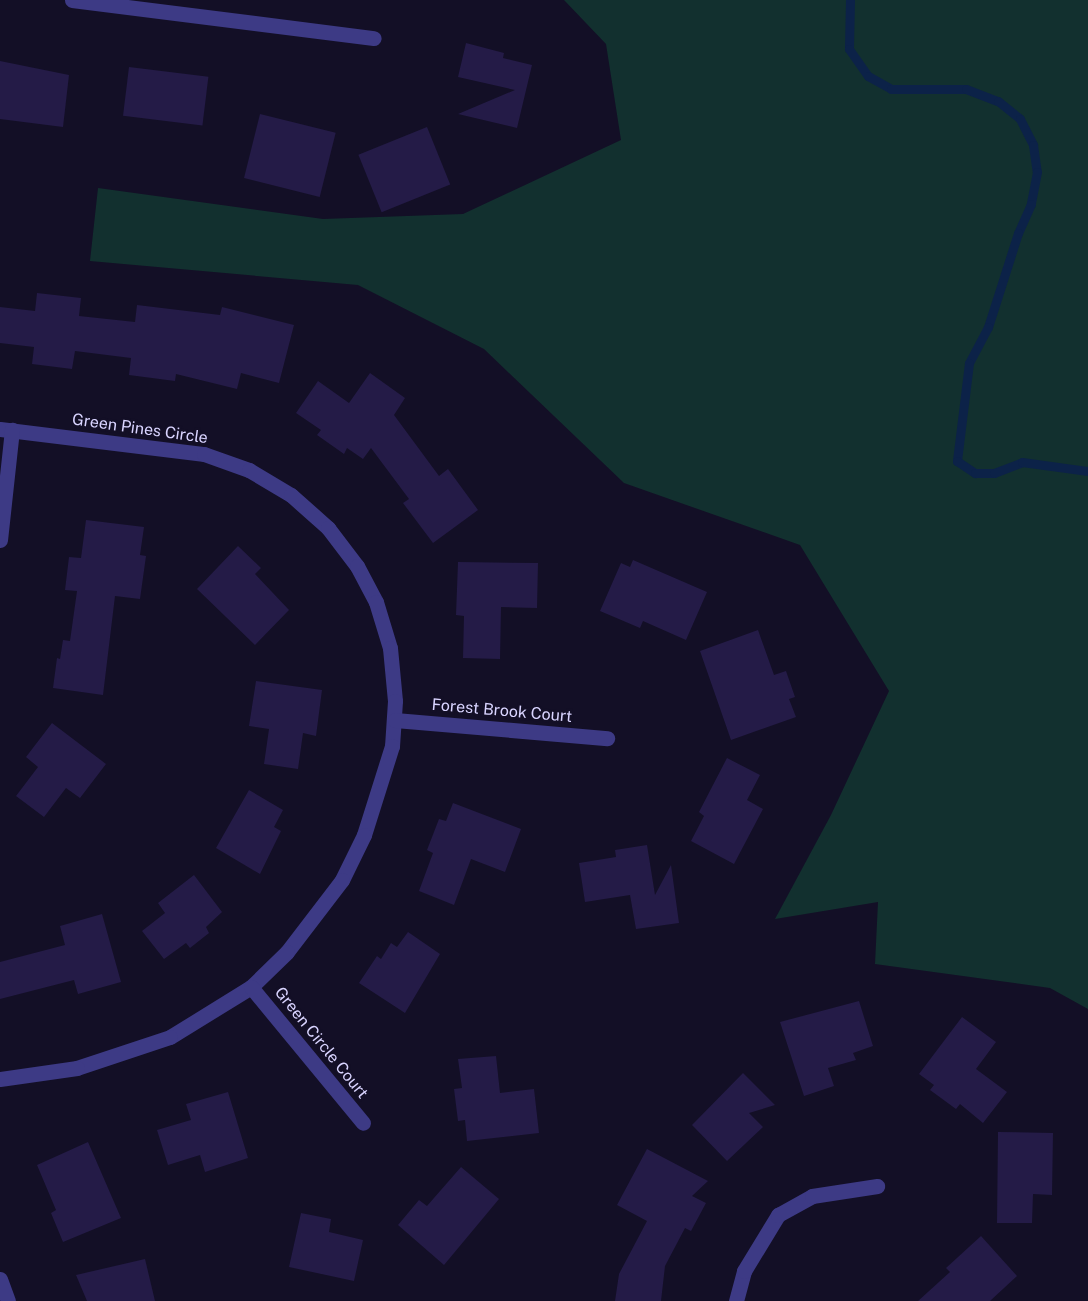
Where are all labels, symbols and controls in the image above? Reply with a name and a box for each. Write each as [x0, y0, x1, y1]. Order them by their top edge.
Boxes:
street label: Green Pines Circle [71, 410, 209, 448]
street label: Forest Brook Court [431, 695, 573, 727]
street label: Green Circle Court [270, 983, 372, 1103]

